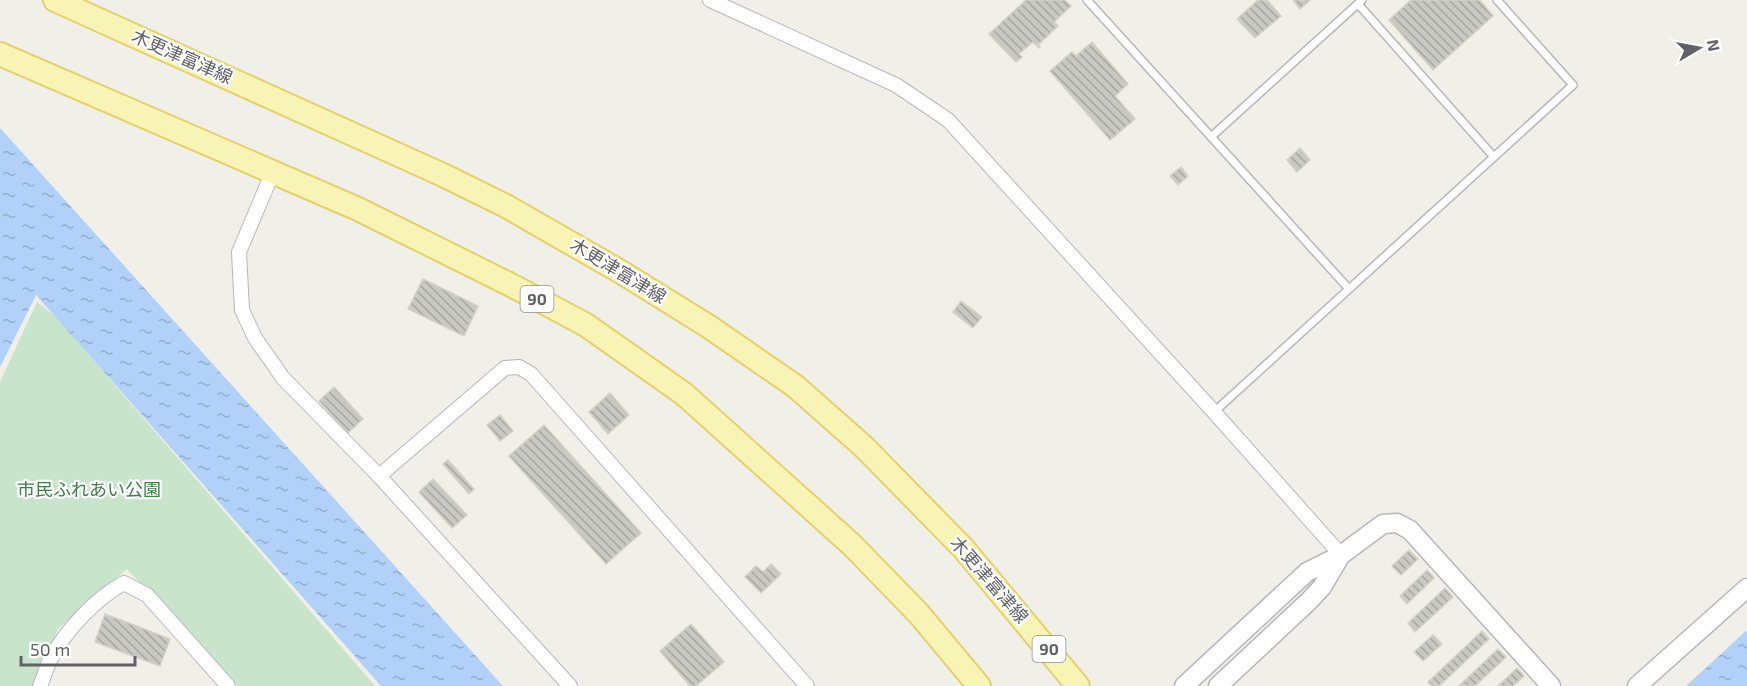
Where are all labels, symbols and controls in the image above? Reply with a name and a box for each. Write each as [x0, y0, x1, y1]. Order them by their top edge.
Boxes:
north arrow [1669, 18, 1729, 78]
street label: 木更津富津線 [129, 24, 236, 88]
text: N [1704, 38, 1725, 53]
street label: 木更津富津線 [567, 233, 670, 307]
road number: 90 [520, 286, 554, 312]
park label: 市民ふれあい公園 [17, 478, 161, 500]
street label: 木更津富津線 [946, 531, 1033, 627]
scale bar [21, 629, 135, 667]
road number: 90 [1032, 636, 1066, 662]
text: 50 m [30, 638, 70, 660]

